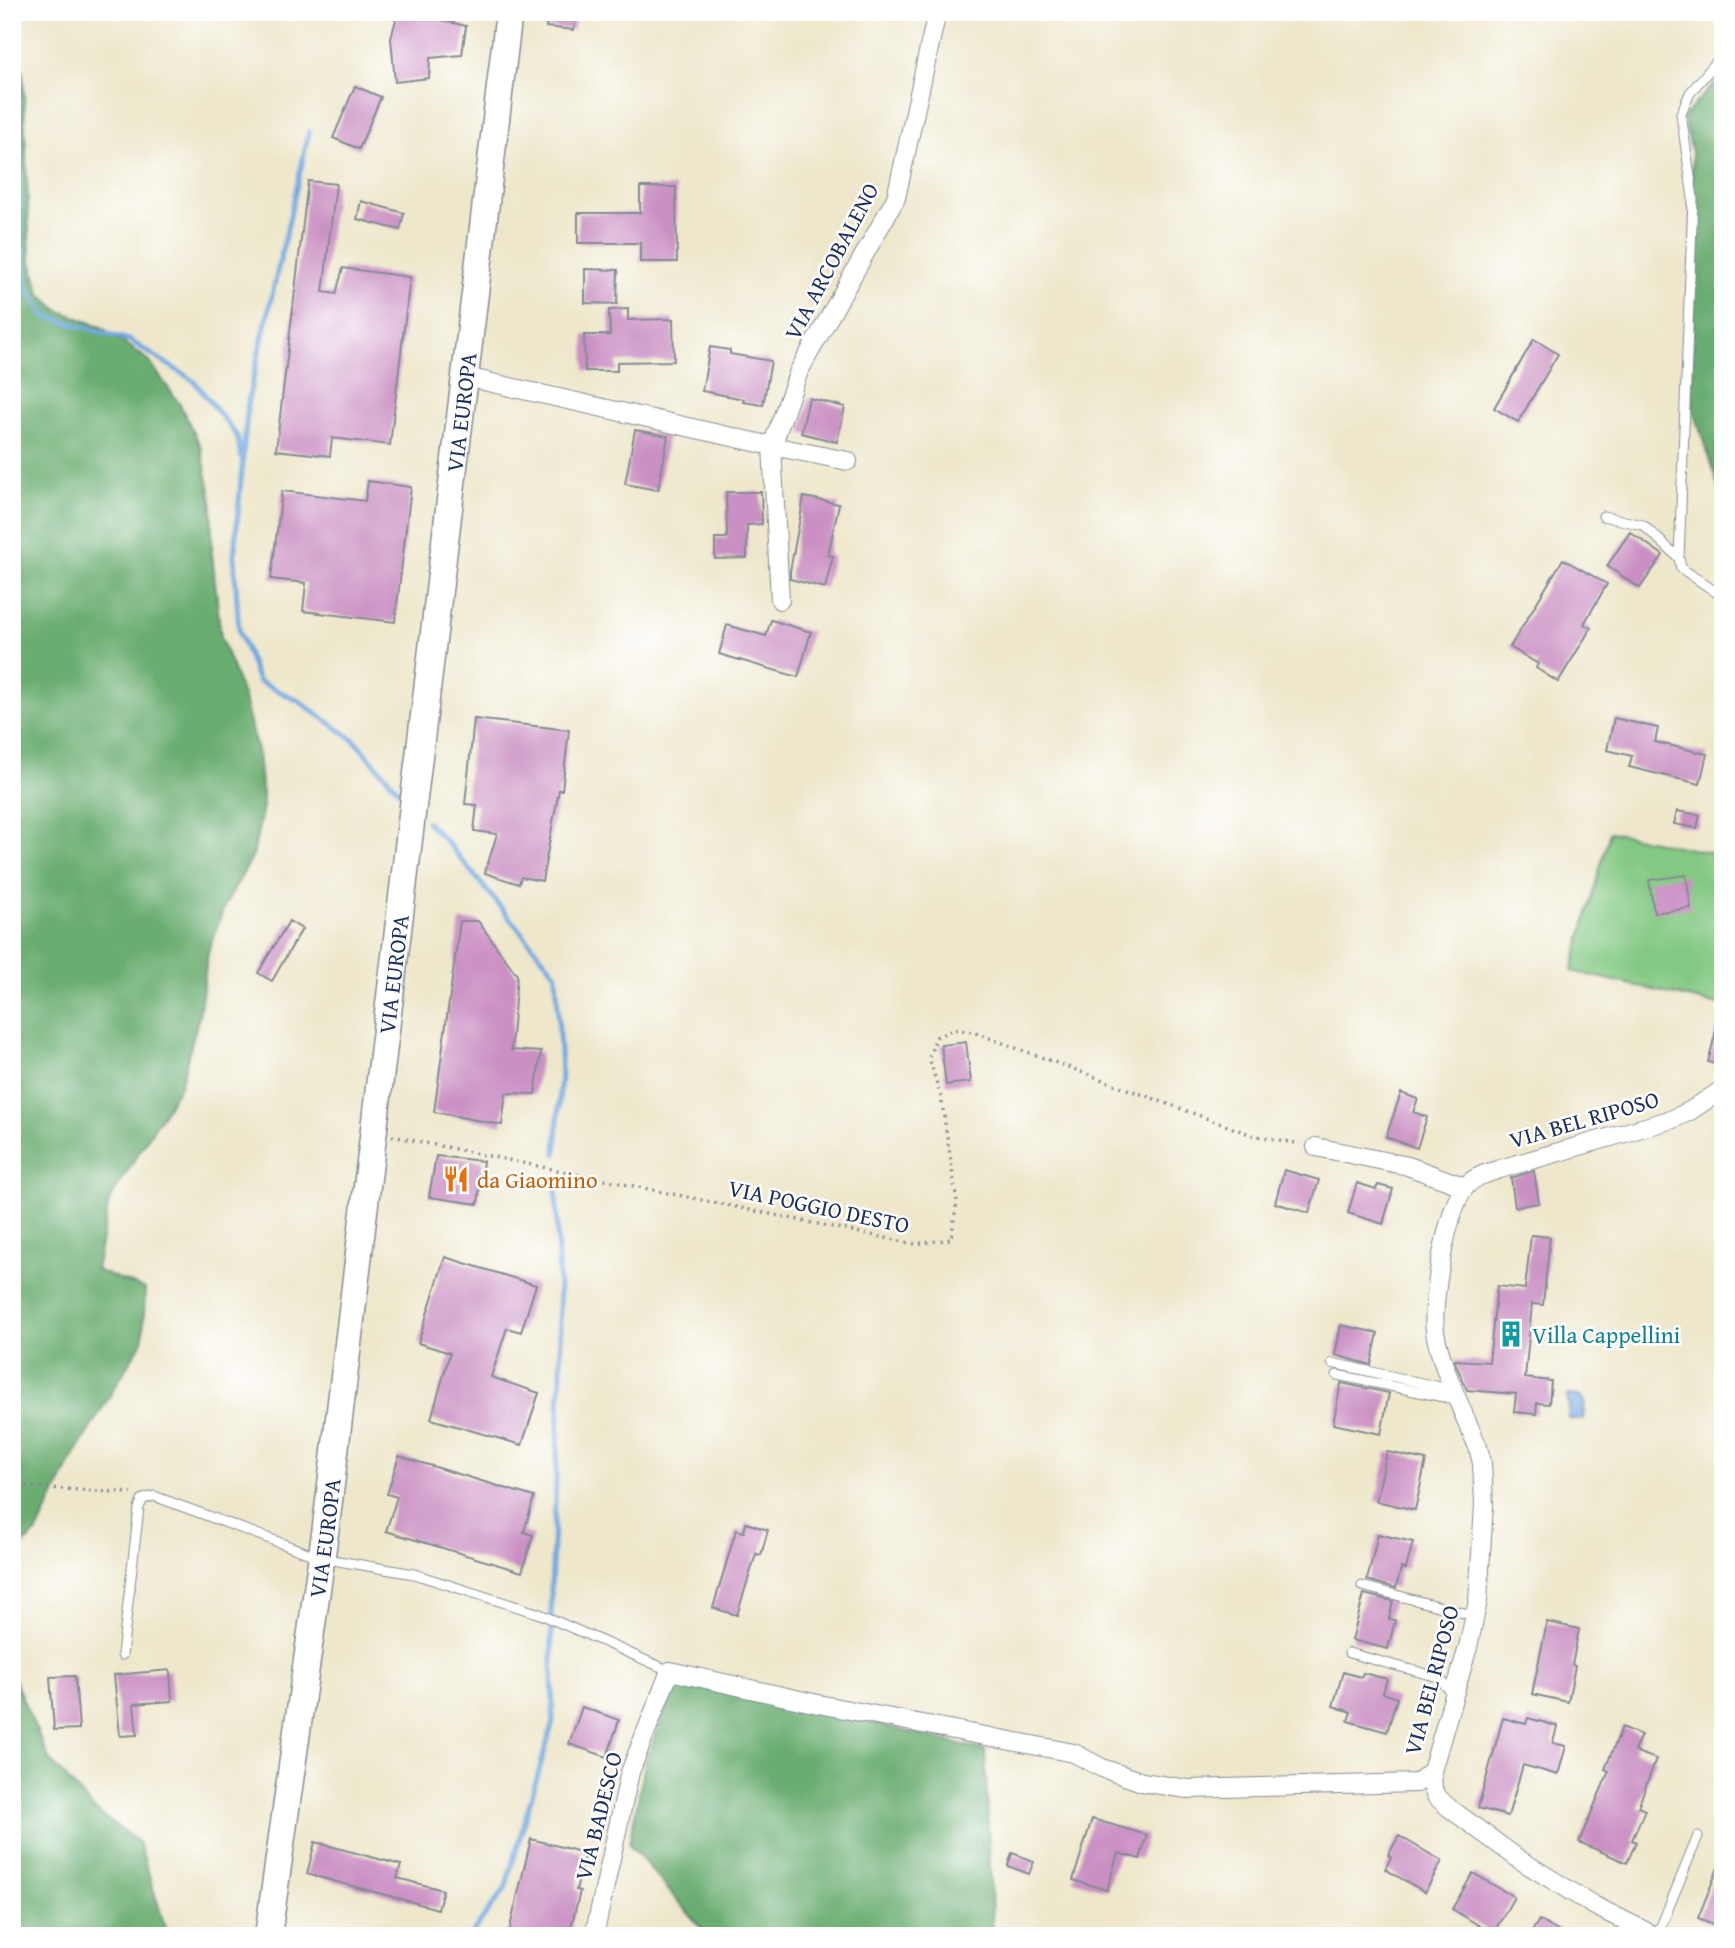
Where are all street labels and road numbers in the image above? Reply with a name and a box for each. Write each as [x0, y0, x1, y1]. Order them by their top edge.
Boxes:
street label: VIA ARCOBALENO [776, 177, 886, 345]
street label: VIA EUROPA [437, 351, 484, 474]
street label: VIA EUROPA [369, 912, 416, 1036]
street label: VIA BEL RIPOSO [1505, 1082, 1663, 1156]
street label: VIA POGGIO DESTO [725, 1171, 913, 1241]
street label: VIA EUROPA [300, 1476, 348, 1600]
street label: VIA BEL RIPOSO [1395, 1601, 1467, 1759]
street label: VIA BADESCO [566, 1748, 630, 1884]

